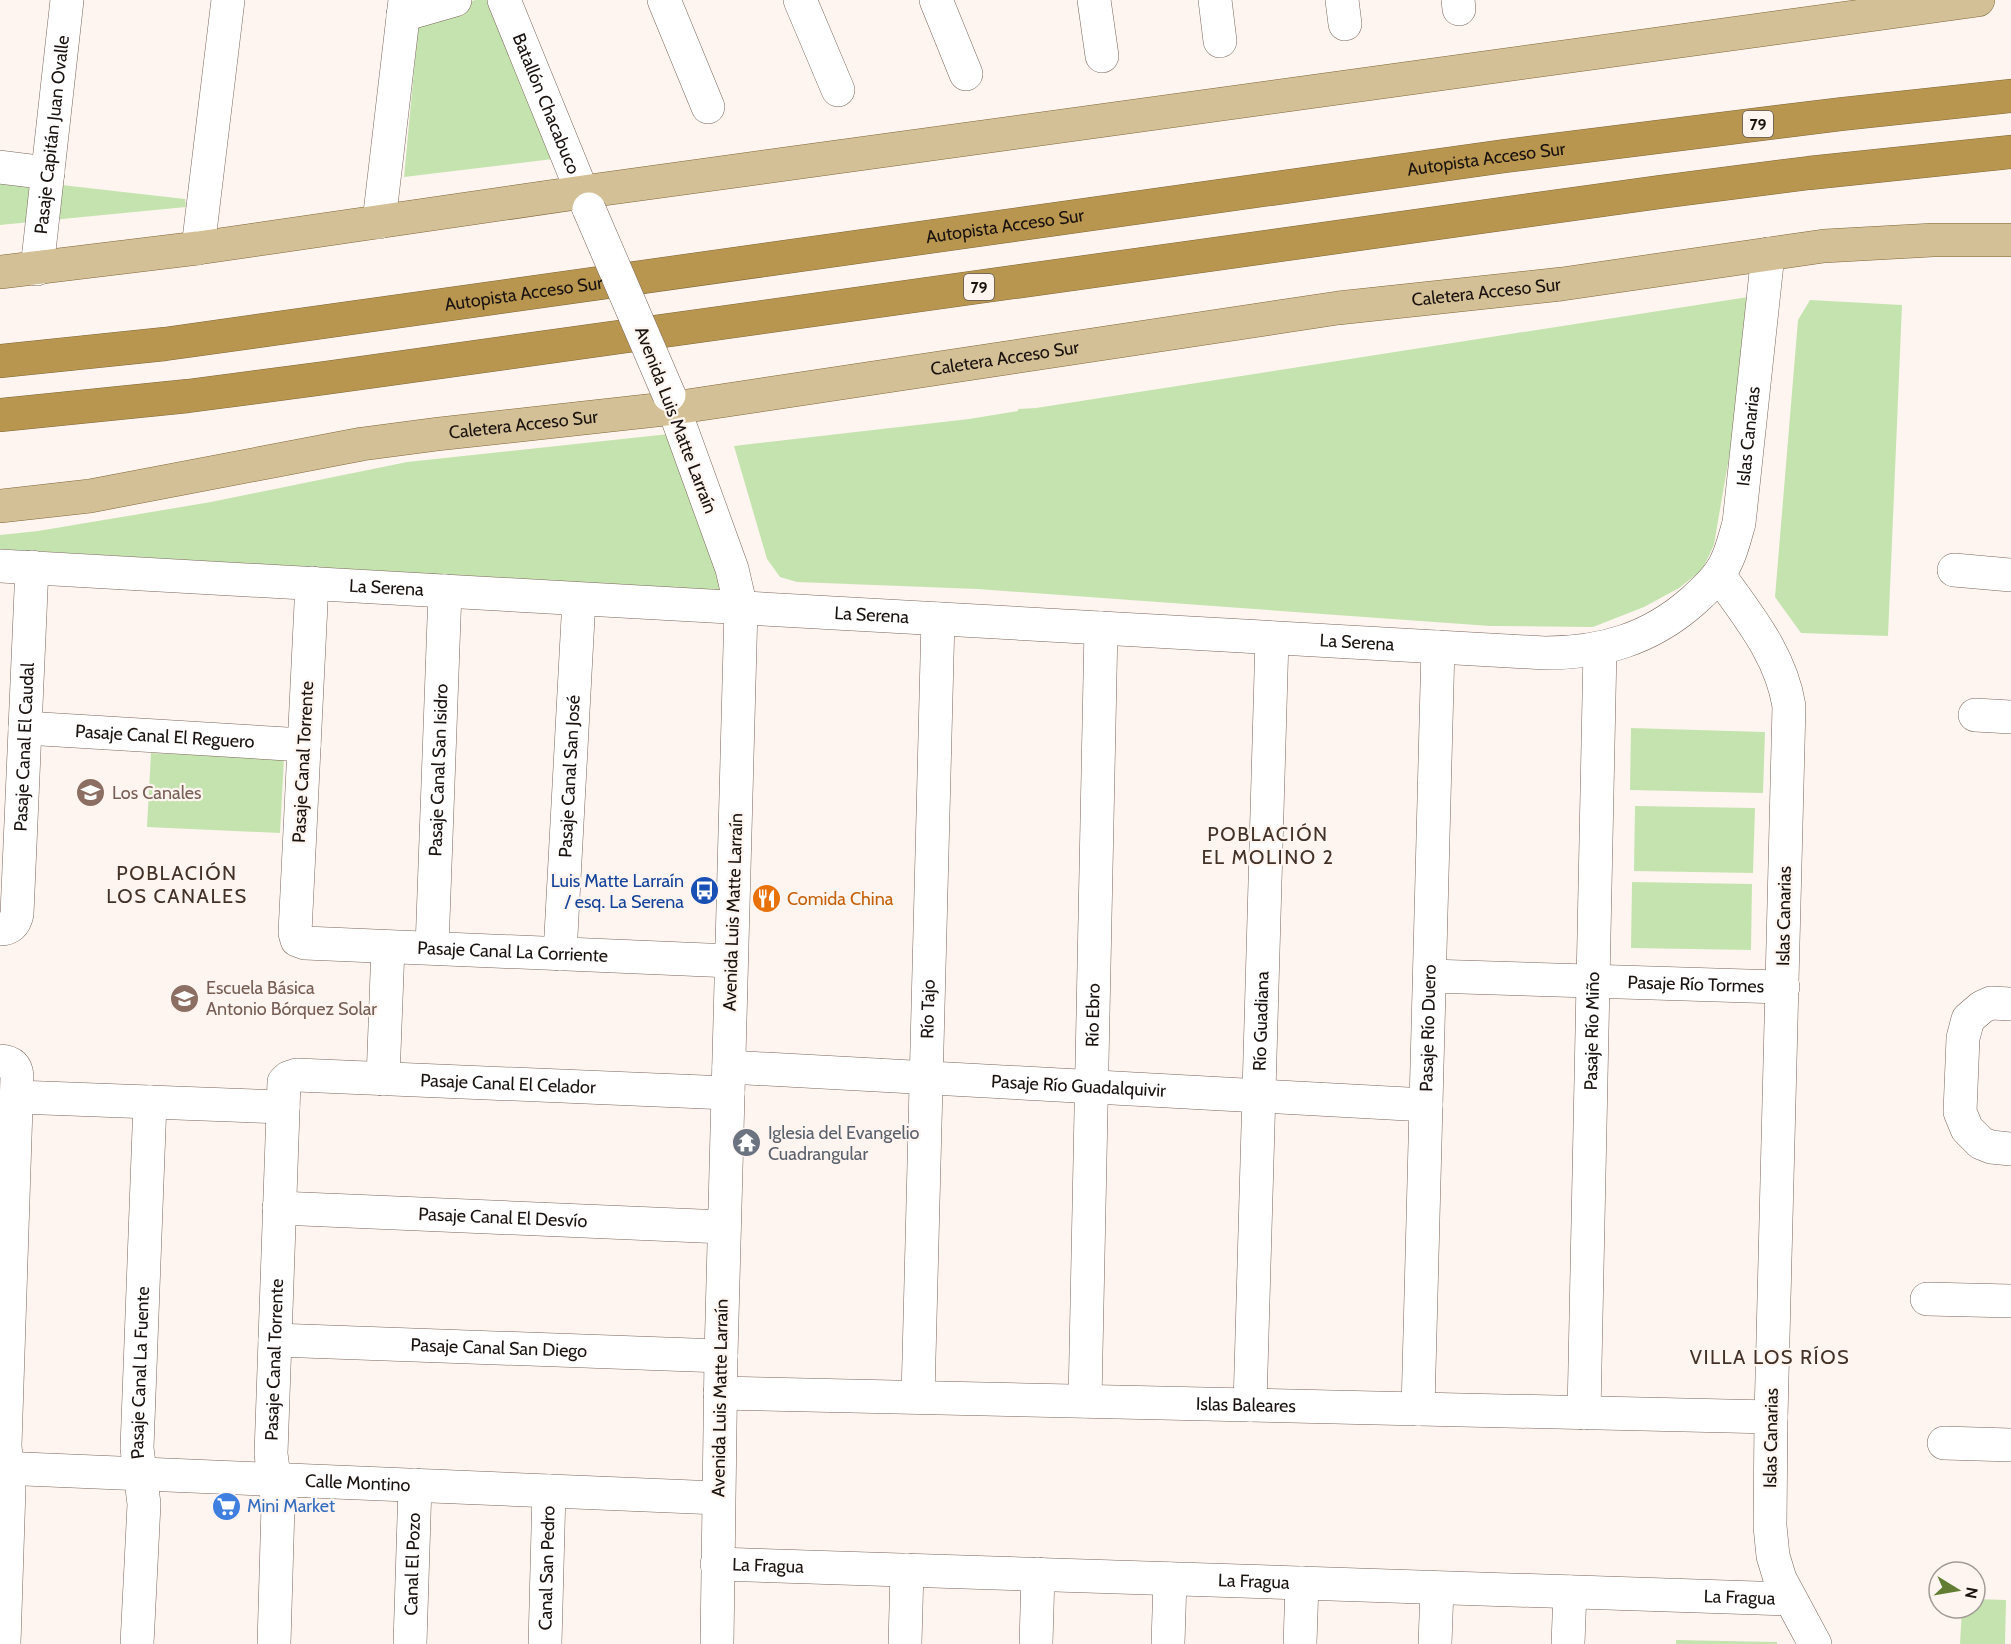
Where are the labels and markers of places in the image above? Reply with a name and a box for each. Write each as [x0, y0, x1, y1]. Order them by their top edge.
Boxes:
school or university icon: Los Canales [75, 777, 107, 809]
place label: Los Canales [112, 782, 202, 804]
place label: Luis Matte Larraín / esq. La Serena [551, 870, 684, 913]
bus stop icon: Luis Matte Larraín / esq. La Serena [689, 875, 721, 907]
restaurant icon: Comida China [750, 883, 782, 915]
place label: Comida China [787, 888, 894, 910]
place label: Escuela Básica Antonio Bórquez Solar [206, 977, 377, 1020]
school or university icon: Escuela Básica Antonio Bórquez Solar [169, 982, 201, 1014]
place label: Iglesia del Evangelio Cuadrangular [768, 1122, 920, 1165]
temple icon: Iglesia del Evangelio Cuadrangular [731, 1127, 763, 1159]
supermarket icon: Mini Market [210, 1490, 242, 1522]
place label: Mini Market [247, 1495, 335, 1517]

